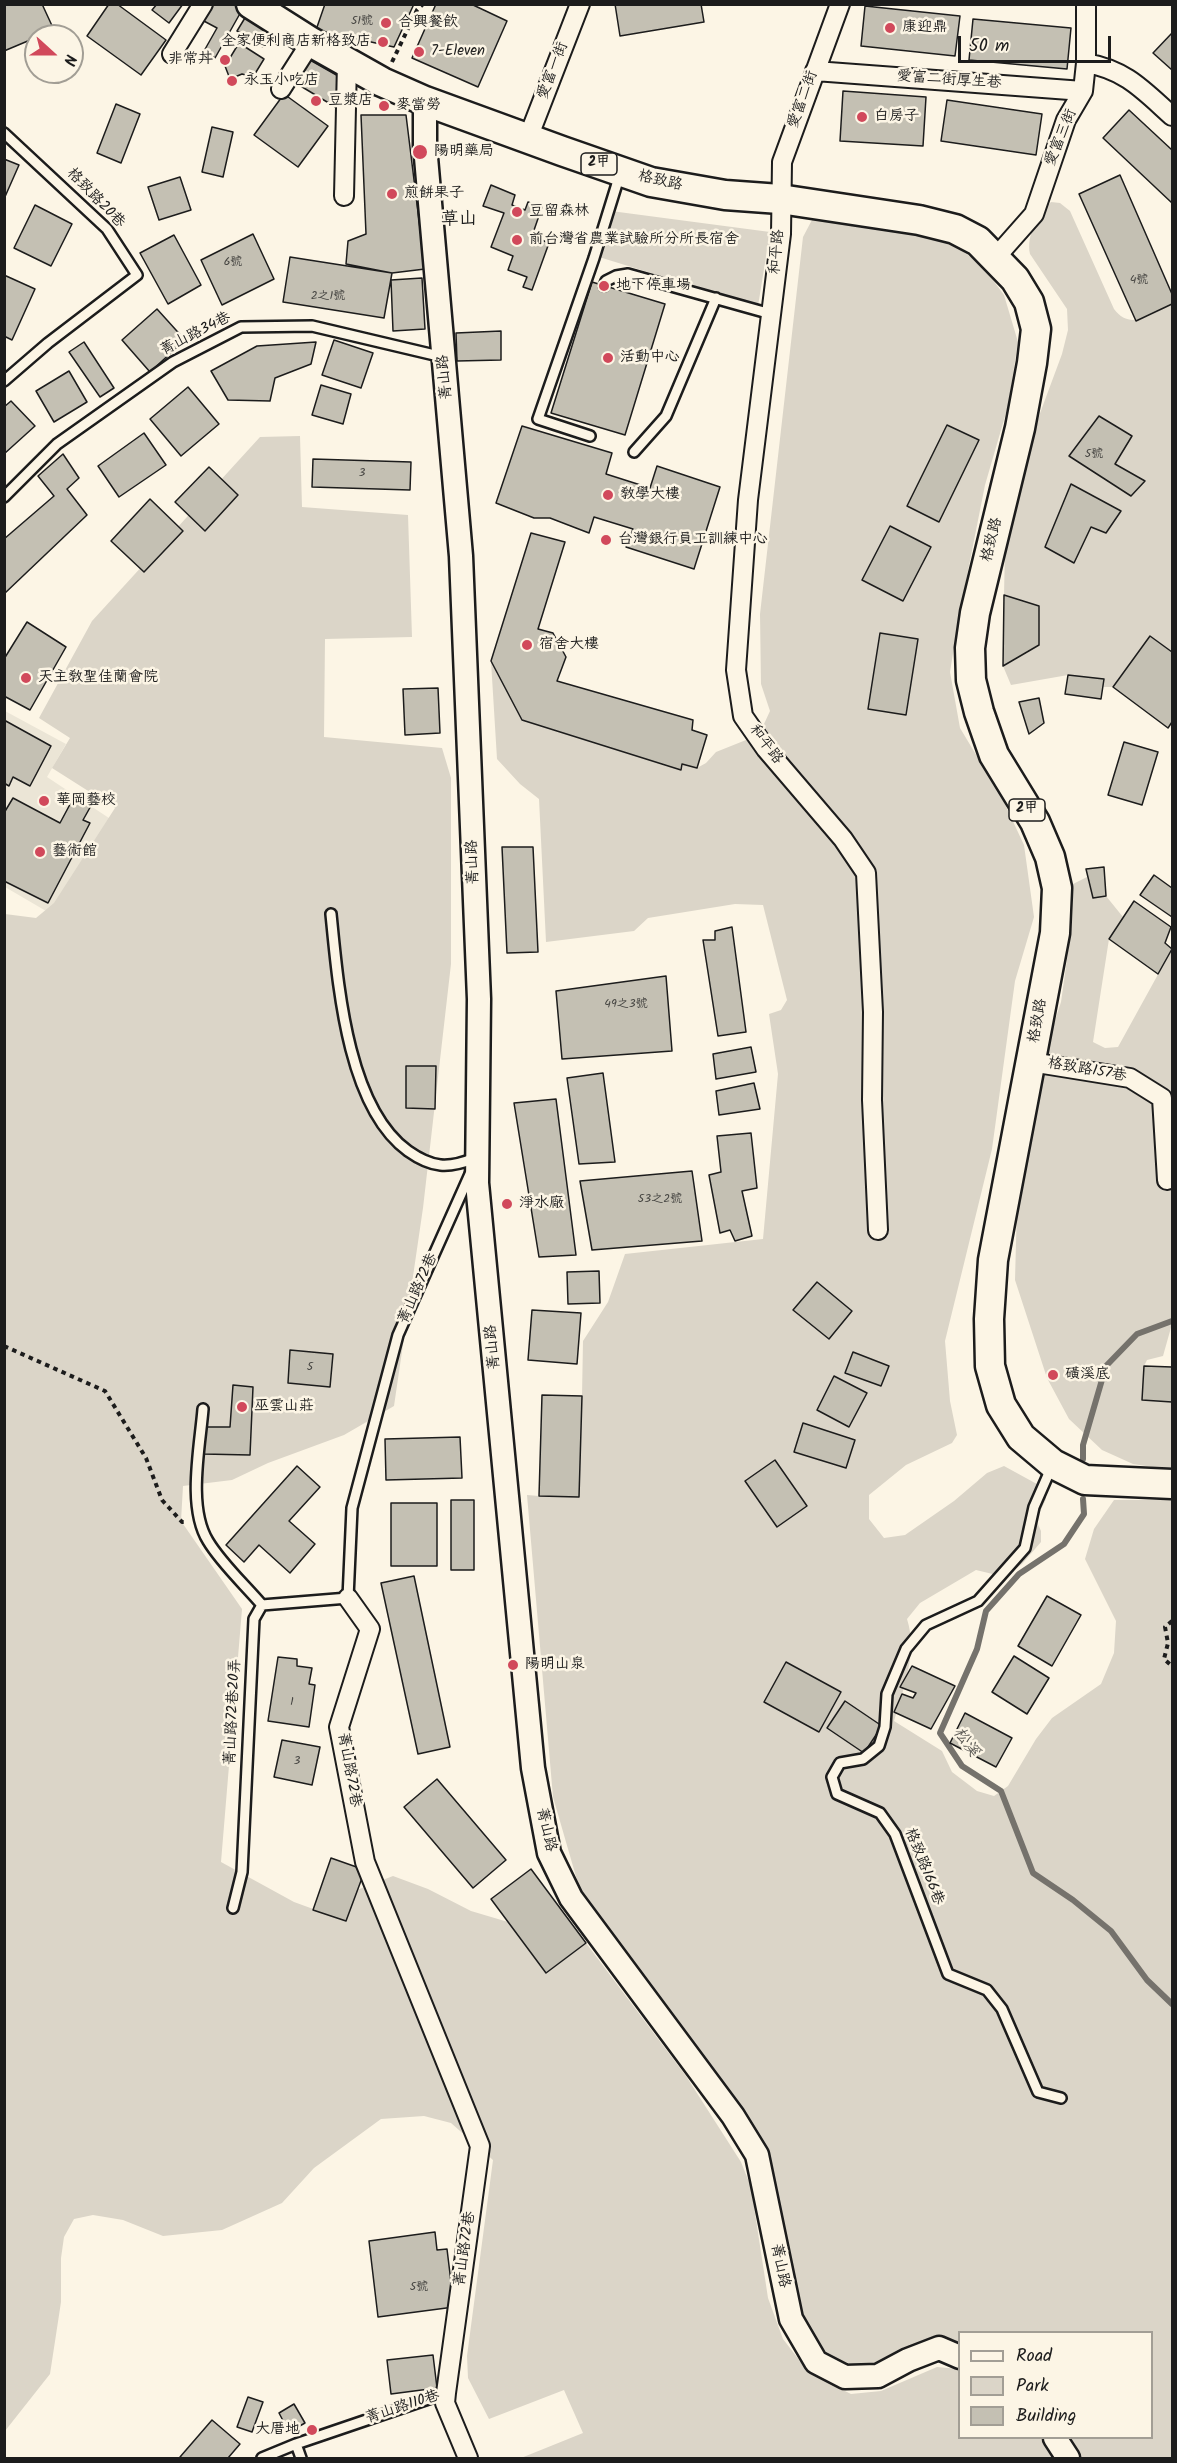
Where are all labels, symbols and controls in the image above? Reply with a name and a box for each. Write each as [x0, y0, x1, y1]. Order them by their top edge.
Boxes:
place label: 合興餐飲 [398, 14, 458, 32]
house number: 51號 [351, 15, 373, 29]
marker: 合興餐飲 [379, 16, 393, 30]
place label: 康迎鼎 [902, 19, 947, 37]
marker: 康迎鼎 [883, 21, 897, 35]
north arrow [24, 24, 84, 84]
scale bar [961, 24, 1114, 62]
text: 50 m [969, 32, 1009, 61]
place label: 全家便利商店新格致店 [221, 33, 371, 51]
marker: 全家便利商店新格致店 [376, 35, 390, 49]
street label: 愛富一街 [535, 40, 573, 102]
place label: 7-Eleven [431, 43, 485, 61]
marker: 7-Eleven [412, 45, 426, 59]
text: N [56, 51, 83, 69]
place label: 非常丼 [168, 51, 213, 69]
marker: 非常丼 [218, 53, 232, 67]
street label: 愛富二街厚生巷 [896, 68, 1002, 94]
street label: 愛富二街 [785, 69, 823, 131]
place label: 永玉小吃店 [244, 72, 319, 90]
marker: 永玉小吃店 [225, 74, 239, 88]
place label: 豆漿店 [328, 92, 373, 110]
marker: 豆漿店 [309, 94, 323, 108]
place label: 麥當勞 [396, 97, 441, 115]
marker: 麥當勞 [377, 99, 391, 113]
street label: 愛富三街 [1042, 107, 1082, 169]
place label: 白房子 [874, 108, 919, 126]
marker: 白房子 [855, 110, 869, 124]
marker: 陽明藥局 [411, 143, 429, 161]
place label: 陽明藥局 [434, 143, 494, 161]
road number: 2甲 [581, 153, 617, 175]
street label: 格致路20巷 [62, 165, 128, 233]
street label: 格致路 [636, 168, 684, 196]
place label: 煎餅果子 [404, 185, 464, 203]
marker: 煎餅果子 [385, 187, 399, 201]
place label: 豆留森林 [529, 203, 589, 221]
marker: 豆留森林 [510, 205, 524, 219]
district label: 草山 [441, 210, 477, 232]
street label: 和平路 [767, 229, 789, 275]
place label: 前台灣省農業試驗所分所長宿舍 [529, 231, 739, 249]
marker: 前台灣省農業試驗所分所長宿舍 [510, 233, 524, 247]
house number: 6號 [224, 256, 242, 270]
house number: 4號 [1130, 274, 1148, 288]
place label: 地下停車場 [616, 277, 691, 295]
marker: 地下停車場 [597, 279, 611, 293]
house number: 2之1號 [311, 290, 345, 304]
street label: 菁山路34巷 [158, 310, 234, 360]
place label: 活動中心 [620, 349, 680, 367]
marker: 活動中心 [601, 351, 615, 365]
street label: 菁山路 [435, 354, 457, 400]
house number: 5號 [1085, 448, 1103, 462]
house number: 3 [359, 467, 365, 481]
place label: 教學大樓 [620, 486, 680, 504]
marker: 教學大樓 [601, 488, 615, 502]
street label: 格致路 [979, 516, 1007, 564]
place label: 台灣銀行員工訓練中心 [618, 531, 768, 549]
marker: 台灣銀行員工訓練中心 [599, 533, 613, 547]
place label: 宿舍大樓 [539, 636, 599, 654]
marker: 宿舍大樓 [520, 638, 534, 652]
place label: 天主教聖佳蘭會院 [38, 669, 158, 687]
marker: 天主教聖佳蘭會院 [19, 671, 33, 685]
street label: 和平路 [744, 722, 786, 768]
place label: 華岡藝校 [56, 792, 116, 810]
marker: 華岡藝校 [37, 794, 51, 808]
road number: 2甲 [1009, 799, 1045, 821]
street label: 菁山路 [464, 839, 484, 885]
place label: 藝術館 [52, 843, 97, 861]
marker: 藝術館 [33, 845, 47, 859]
street label: 格致路 [1026, 997, 1052, 1045]
house number: 49之3號 [604, 998, 648, 1012]
street label: 格致路157巷 [1046, 1055, 1128, 1087]
house number: 53之2號 [638, 1193, 682, 1207]
place label: 淨水廠 [519, 1195, 564, 1213]
marker: 淨水廠 [500, 1197, 514, 1211]
street label: 菁山路72巷 [395, 1251, 443, 1327]
street label: 菁山路 [483, 1324, 505, 1370]
house number: 5 [307, 1361, 313, 1375]
place label: 磺溪底 [1065, 1366, 1110, 1384]
marker: 磺溪底 [1046, 1368, 1060, 1382]
place label: 巫雲山莊 [254, 1398, 314, 1416]
marker: 巫雲山莊 [235, 1400, 249, 1414]
place label: 陽明山泉 [525, 1656, 585, 1674]
street label: 菁山路72巷20弄 [222, 1658, 246, 1766]
marker: 陽明山泉 [506, 1658, 520, 1672]
house number: 1 [290, 1696, 294, 1710]
water label: 松溪 [948, 1724, 982, 1762]
street label: 菁山路72巷 [333, 1731, 363, 1809]
house number: 3 [294, 1755, 300, 1769]
street label: 菁山路 [531, 1806, 559, 1854]
street label: 格致路166巷 [899, 1826, 947, 1908]
street label: 菁山路72巷 [452, 2210, 480, 2288]
street label: 菁山路 [766, 2242, 792, 2290]
house number: 5號 [410, 2281, 428, 2295]
legend [958, 2331, 1153, 2439]
text: Road [1016, 2342, 1052, 2371]
text: Park [1016, 2372, 1049, 2401]
street label: 菁山路110巷 [364, 2388, 442, 2428]
text: Building [1016, 2402, 1076, 2431]
place label: 大厝地 [255, 2421, 300, 2439]
marker: 大厝地 [305, 2423, 319, 2437]

